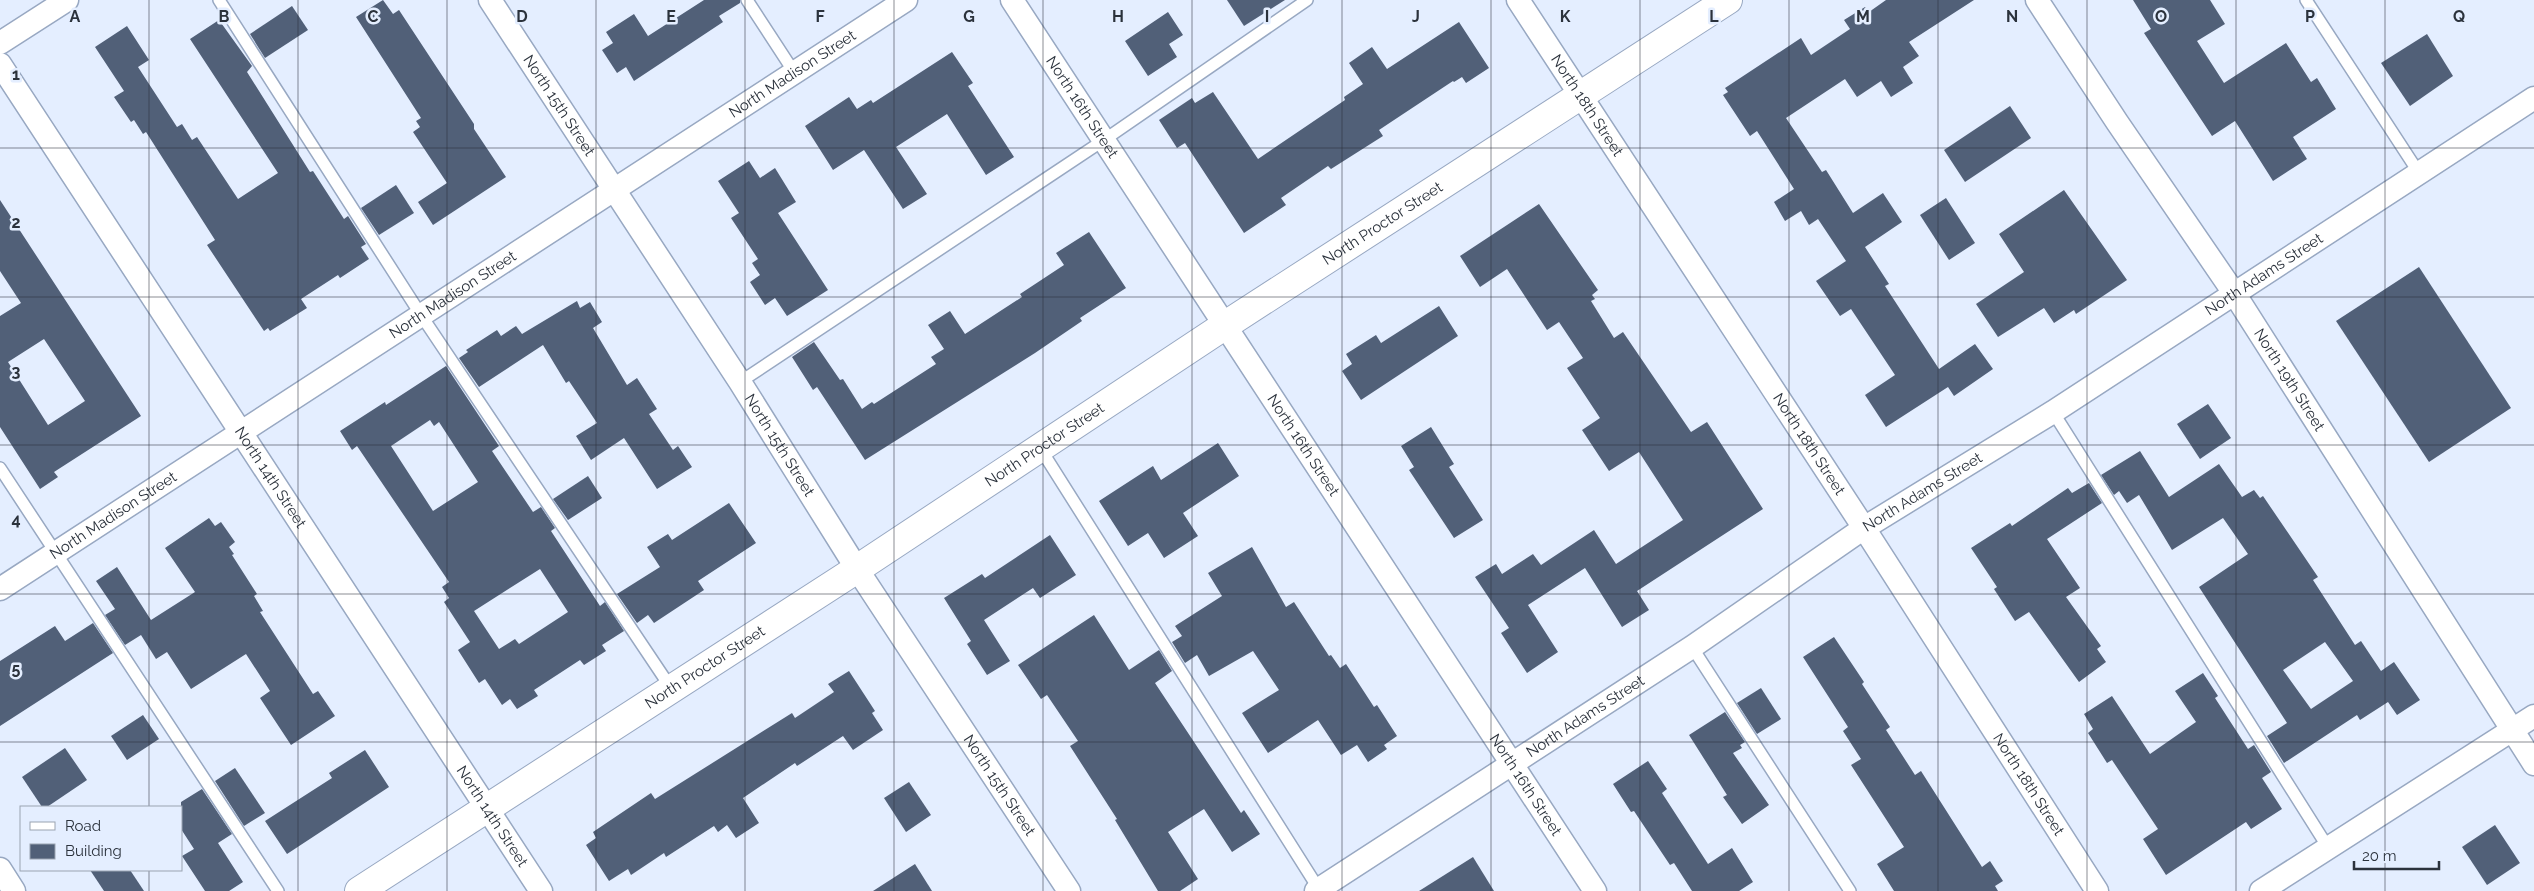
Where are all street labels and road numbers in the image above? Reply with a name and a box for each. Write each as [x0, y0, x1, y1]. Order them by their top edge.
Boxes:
street label: North Madison Street [726, 26, 859, 122]
street label: North 15th Street [519, 51, 599, 159]
street label: North 18th Street [1547, 51, 1627, 160]
street label: North 16th Street [1042, 53, 1122, 161]
street label: North Proctor Street [1319, 178, 1446, 269]
street label: North Adams Street [2202, 229, 2326, 319]
street label: North Madison Street [386, 247, 520, 342]
street label: North 19th Street [2250, 325, 2329, 434]
street label: North 18th Street [1769, 390, 1849, 498]
street label: North 15th Street [741, 391, 818, 500]
street label: North 16th Street [1263, 391, 1343, 499]
street label: North Proctor Street [982, 399, 1108, 491]
street label: North 14th Street [231, 423, 310, 531]
street label: North Adams Street [1859, 449, 1985, 536]
street label: North Madison Street [46, 468, 180, 563]
street label: North Proctor Street [642, 622, 768, 713]
street label: North Adams Street [1523, 671, 1648, 761]
street label: North 18th Street [1989, 730, 2068, 839]
street label: North 15th Street [960, 731, 1039, 839]
street label: North 16th Street [1486, 731, 1565, 839]
street label: North 14th Street [453, 762, 532, 870]

